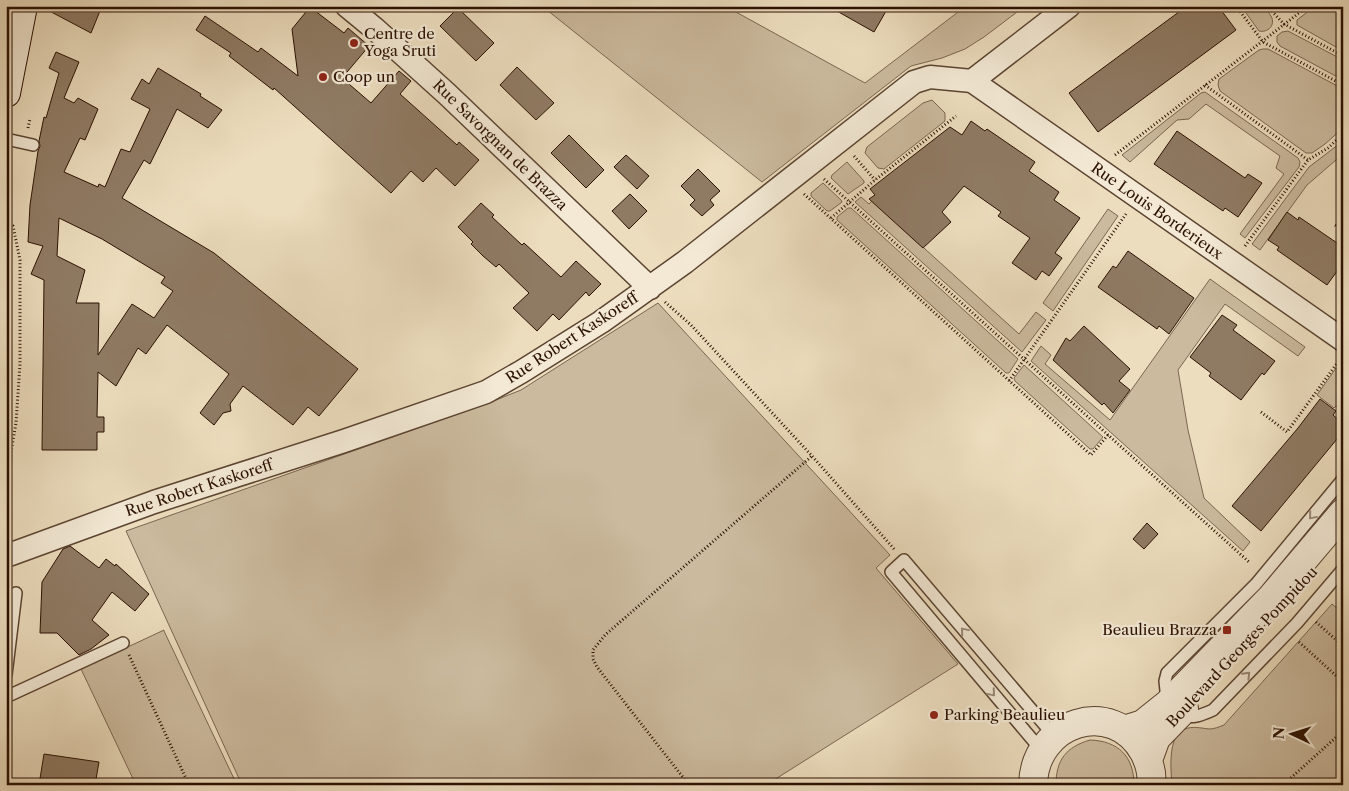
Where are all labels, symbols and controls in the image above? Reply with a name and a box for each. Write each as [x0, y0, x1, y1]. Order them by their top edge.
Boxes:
place label: Centre de Yoga Sruti [363, 24, 437, 60]
marker: Centre de Yoga Sruti [348, 37, 360, 49]
place label: Coop un [333, 67, 395, 86]
marker: Coop un [317, 71, 329, 83]
street label: Rue Savorgnan de Brazza [429, 75, 572, 214]
street label: Rue Louis Borderieux [1088, 158, 1227, 263]
street label: Rue Robert Kaskoreff [502, 287, 643, 387]
street label: Rue Robert Kaskoreff [123, 454, 277, 520]
one-way arrow [1309, 511, 1318, 520]
street label: Boulevard Georges Pompidou [1162, 562, 1321, 731]
place label: Beaulieu Brazza [1102, 620, 1217, 639]
marker: Beaulieu Brazza [1221, 624, 1233, 636]
one-way arrow [960, 627, 969, 636]
one-way arrow [1241, 672, 1250, 681]
one-way arrow [987, 687, 996, 696]
place label: Parking Beaulieu [944, 705, 1065, 724]
north arrow [1266, 708, 1316, 758]
marker: Parking Beaulieu [928, 709, 940, 721]
text: N [1270, 726, 1288, 740]

